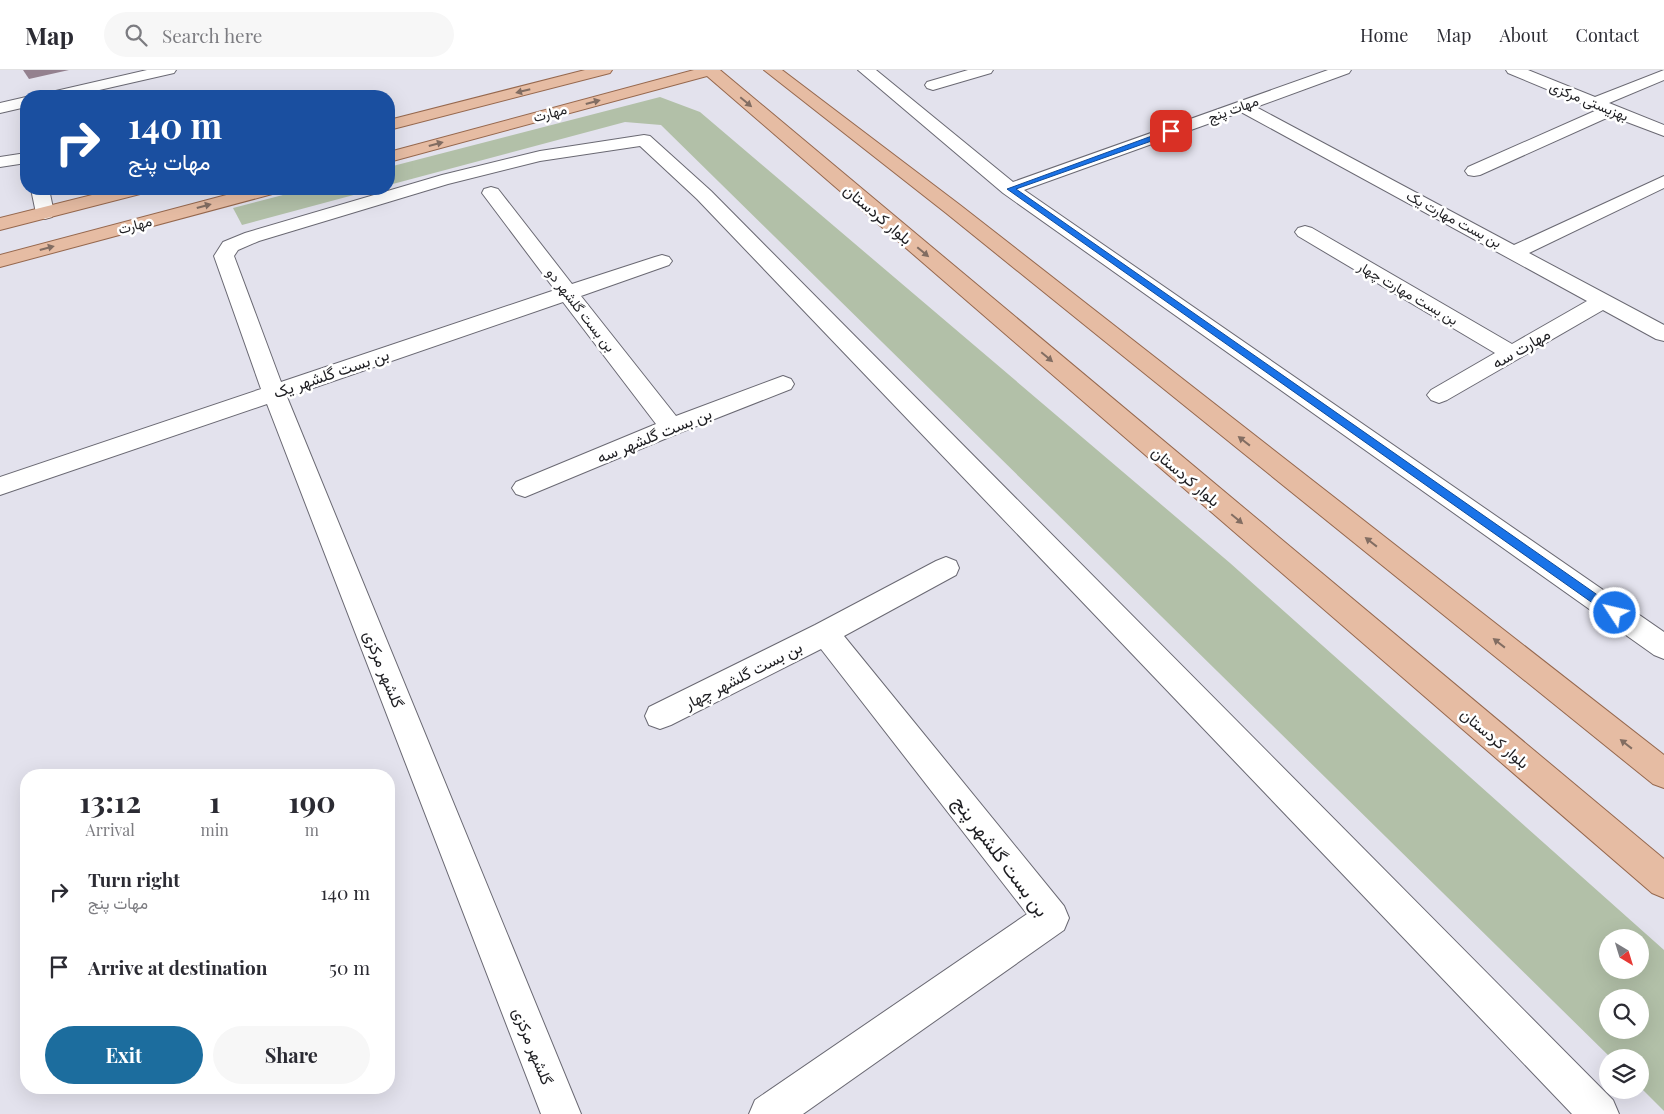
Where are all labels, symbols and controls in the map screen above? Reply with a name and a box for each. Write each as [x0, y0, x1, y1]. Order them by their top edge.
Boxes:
search box [104, 12, 454, 57]
text: Map [25, 19, 74, 51]
icon: search [122, 21, 150, 49]
text: Search here [162, 22, 262, 48]
text: Home [1360, 23, 1408, 47]
text: Map [1436, 23, 1471, 47]
text: About [1499, 23, 1548, 47]
text: Contact [1576, 23, 1639, 47]
street label: بهزیستی مرکزی [1547, 76, 1631, 125]
one-way arrow [515, 87, 530, 95]
street label: مهات پنج [1205, 91, 1261, 128]
one-way arrow [739, 96, 752, 107]
one-way arrow [585, 98, 600, 106]
street label: مهارت [531, 99, 569, 126]
text: 140 m [128, 101, 222, 148]
icon: right [45, 110, 110, 175]
pin [1150, 110, 1192, 152]
icon: arrive [1157, 117, 1185, 145]
one-way arrow [428, 140, 443, 148]
text: مهات پنج [128, 146, 211, 176]
street label: بلوار کردستان [839, 179, 917, 249]
street label: بن بست مهارت یک [1403, 185, 1505, 252]
one-way arrow [197, 202, 212, 210]
street label: مهارت [116, 211, 154, 238]
one-way arrow [40, 244, 55, 252]
one-way arrow [917, 246, 929, 257]
street label: بن بست مهارت چهار [1353, 256, 1462, 330]
street label: بن بست گلشهر دو [543, 264, 620, 356]
street label: مهارت سه [1488, 323, 1554, 373]
street label: بن بست گلشهر یک [270, 343, 392, 403]
one-way arrow [1040, 352, 1053, 363]
street label: بن بست گلشهر سه [593, 402, 715, 468]
one-way arrow [1238, 435, 1251, 446]
street label: بلوار کردستان [1147, 441, 1225, 511]
one-way arrow [1231, 513, 1243, 525]
one-way arrow [1365, 536, 1378, 547]
position arrow [1588, 586, 1640, 638]
street label: گلشهر مرکزی [359, 627, 409, 711]
street label: بن بست گلشهر چهار [679, 636, 806, 716]
one-way arrow [1492, 637, 1505, 648]
street label: بلوار کردستان [1456, 703, 1534, 773]
one-way arrow [1620, 739, 1633, 750]
text: 13:12 [79, 781, 141, 821]
text: 1 [209, 781, 220, 821]
text: 190 [288, 781, 336, 821]
street label: بن بست گلشهر پنج [946, 789, 1056, 923]
text: Arrival [86, 819, 135, 840]
text: min [200, 819, 229, 840]
text: m [305, 819, 319, 840]
text: Turn right [88, 866, 180, 892]
icon: right [45, 878, 73, 906]
text: 140 m [321, 879, 370, 905]
text: مهات پنج [88, 892, 148, 913]
north arrow [1599, 929, 1649, 979]
map controls [1599, 929, 1649, 1099]
icon: arrive [45, 953, 73, 981]
text: Arrive at destination [88, 954, 268, 980]
text: 50 m [329, 954, 370, 980]
button: search [1599, 989, 1649, 1039]
street label: گلشهر مرکزی [508, 1004, 558, 1088]
button: Exit [45, 1026, 203, 1084]
button: Share [213, 1026, 370, 1084]
button: layers [1599, 1049, 1649, 1099]

